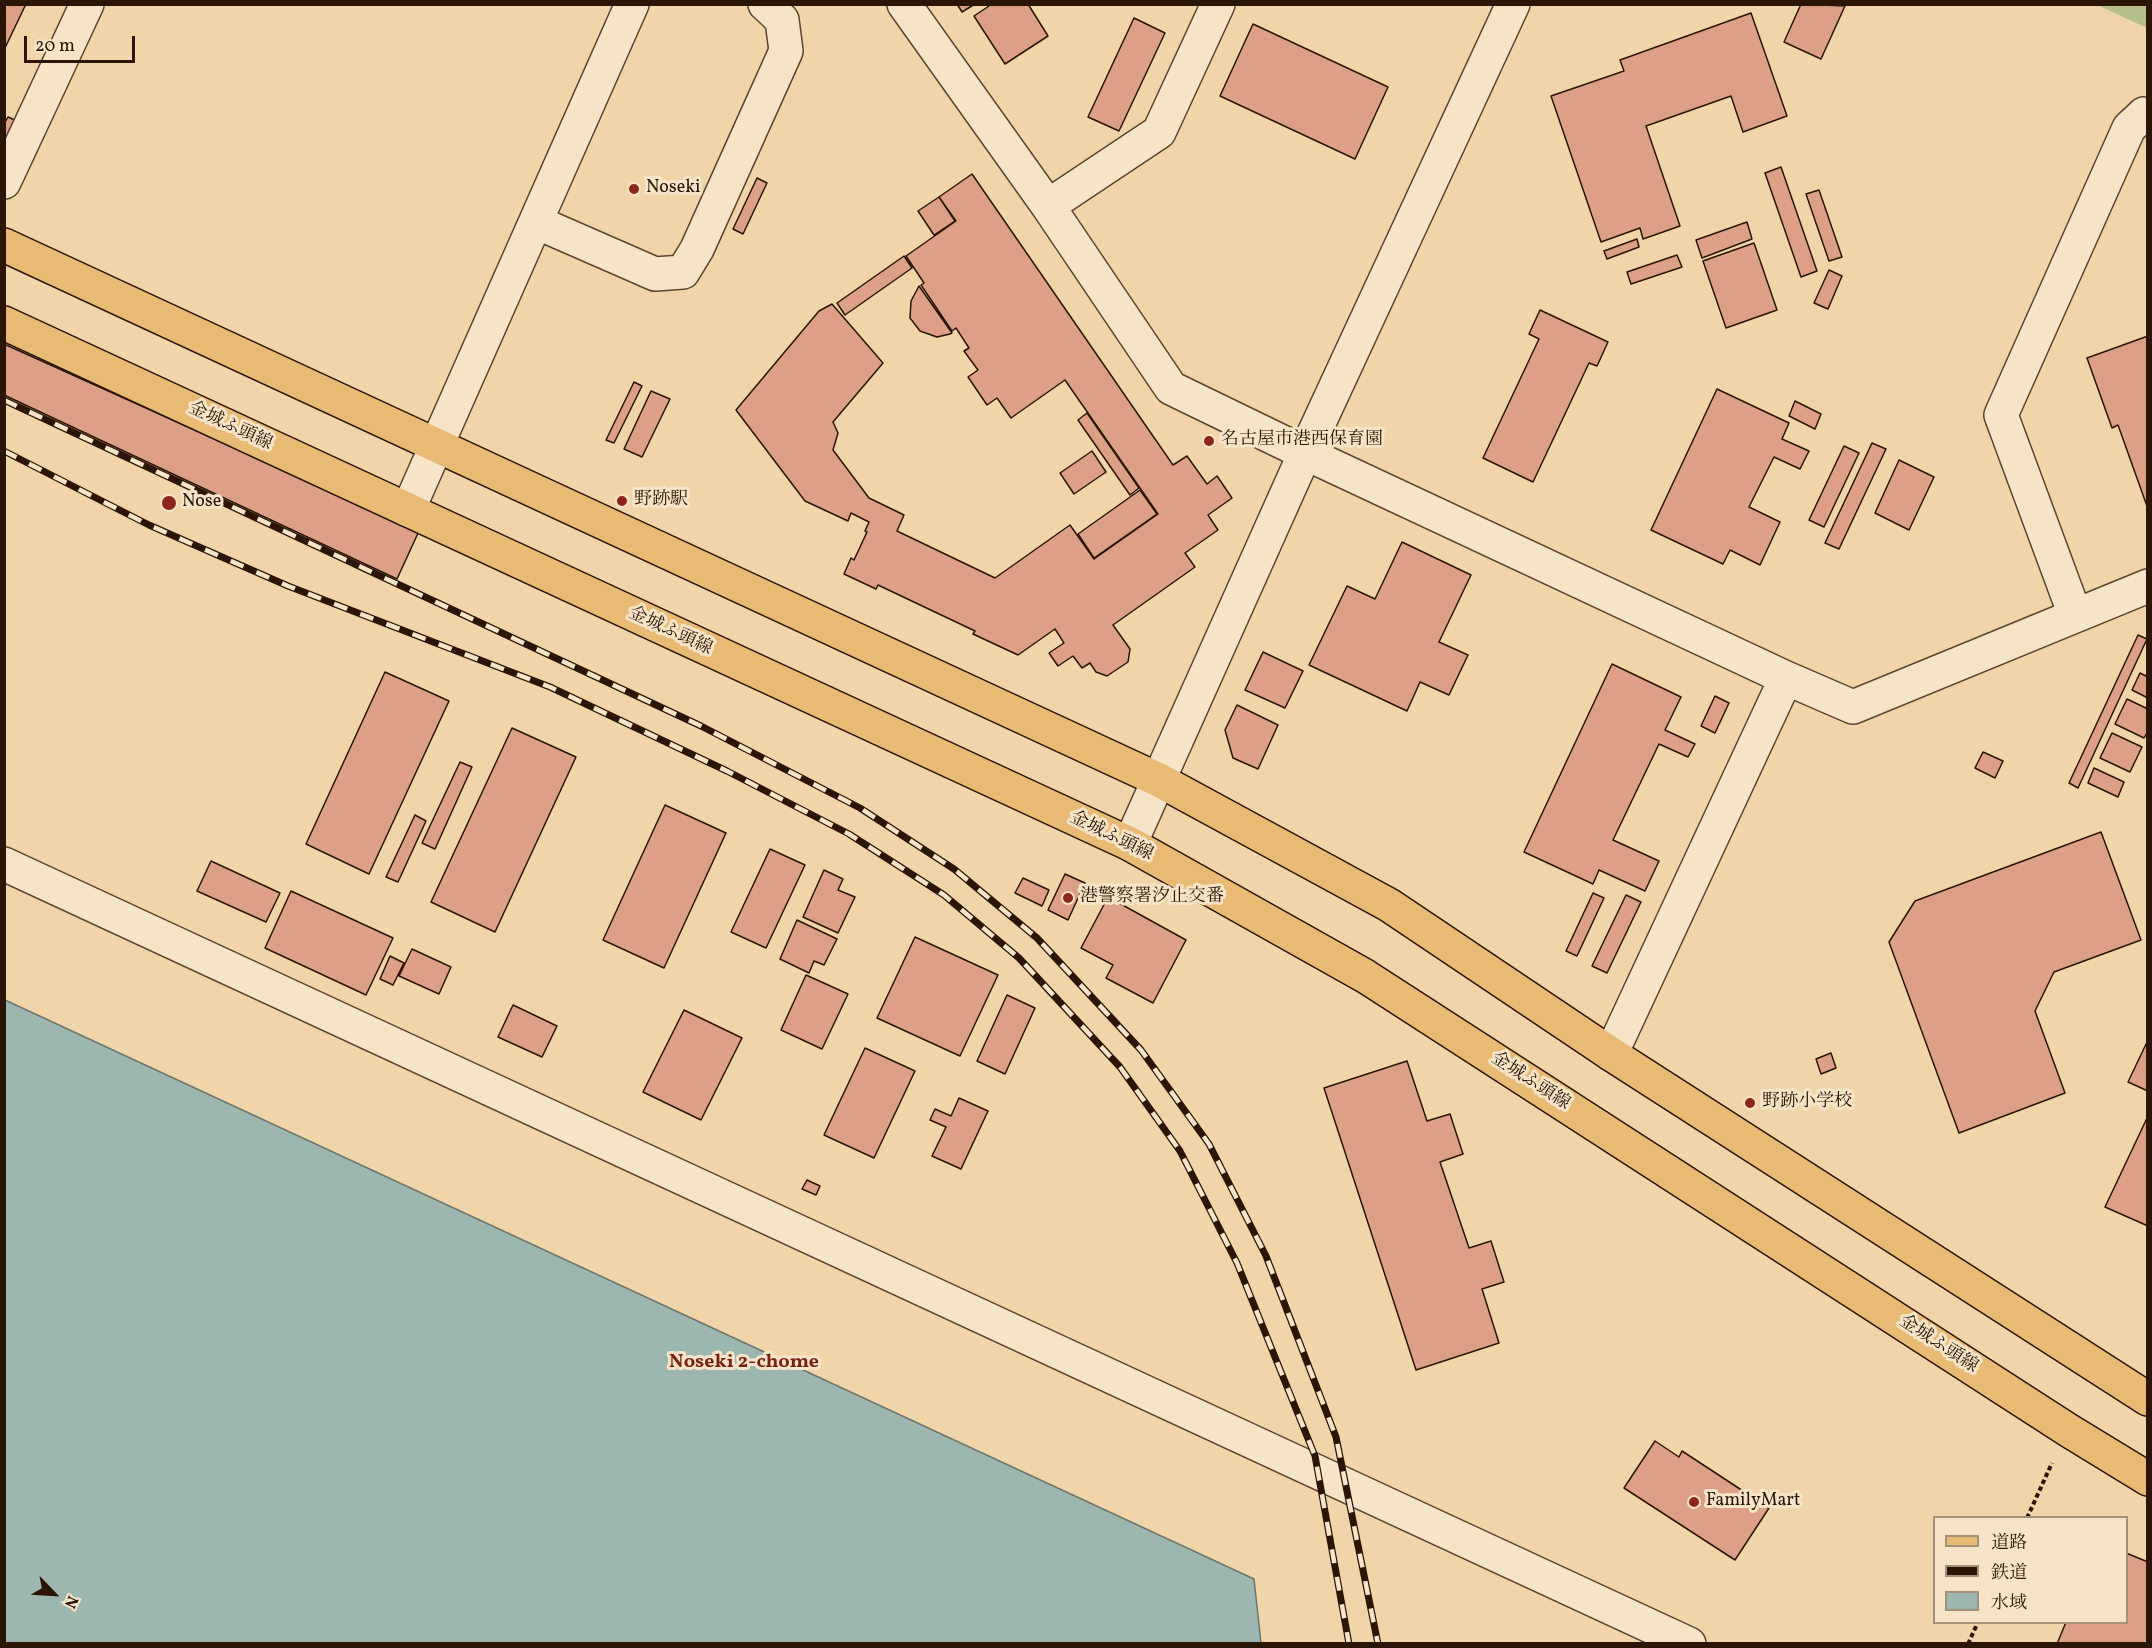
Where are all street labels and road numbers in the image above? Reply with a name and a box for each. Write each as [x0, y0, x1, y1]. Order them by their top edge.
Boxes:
street label: 金城ふ頭線 [185, 398, 275, 456]
street label: 金城ふ頭線 [625, 603, 715, 661]
street label: 金城ふ頭線 [1066, 808, 1156, 866]
street label: 金城ふ頭線 [1486, 1048, 1574, 1116]
street label: 金城ふ頭線 [1894, 1311, 1982, 1379]

